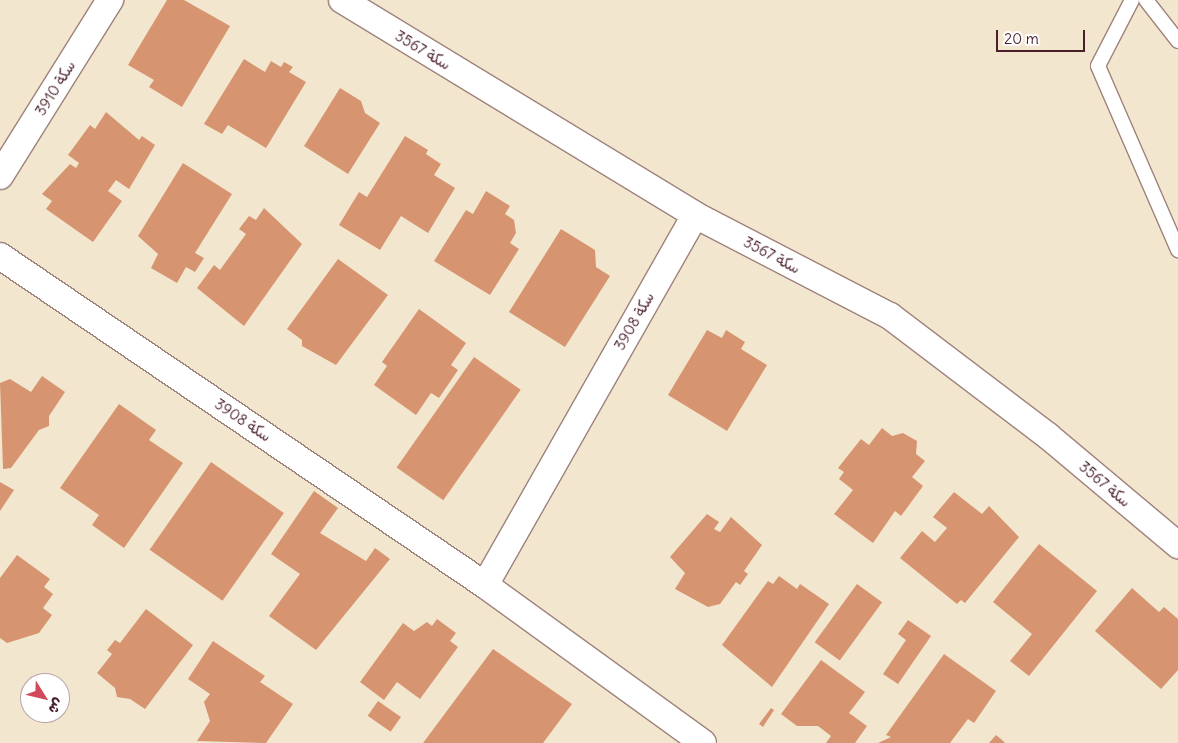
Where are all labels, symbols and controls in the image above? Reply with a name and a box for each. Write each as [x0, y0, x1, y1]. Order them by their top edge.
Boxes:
scale bar [998, 20, 1087, 52]
street label: سكة 3567 [392, 26, 454, 74]
text: 20 m [1004, 29, 1039, 48]
street label: سكة 3910 [31, 57, 79, 119]
street label: سكة 3567 [741, 233, 803, 277]
street label: سكة 3908 [610, 289, 658, 353]
street label: سكة 3908 [211, 395, 275, 445]
street label: سكة 3567 [1076, 457, 1134, 511]
north arrow [20, 673, 70, 723]
text: ش [45, 695, 68, 718]

